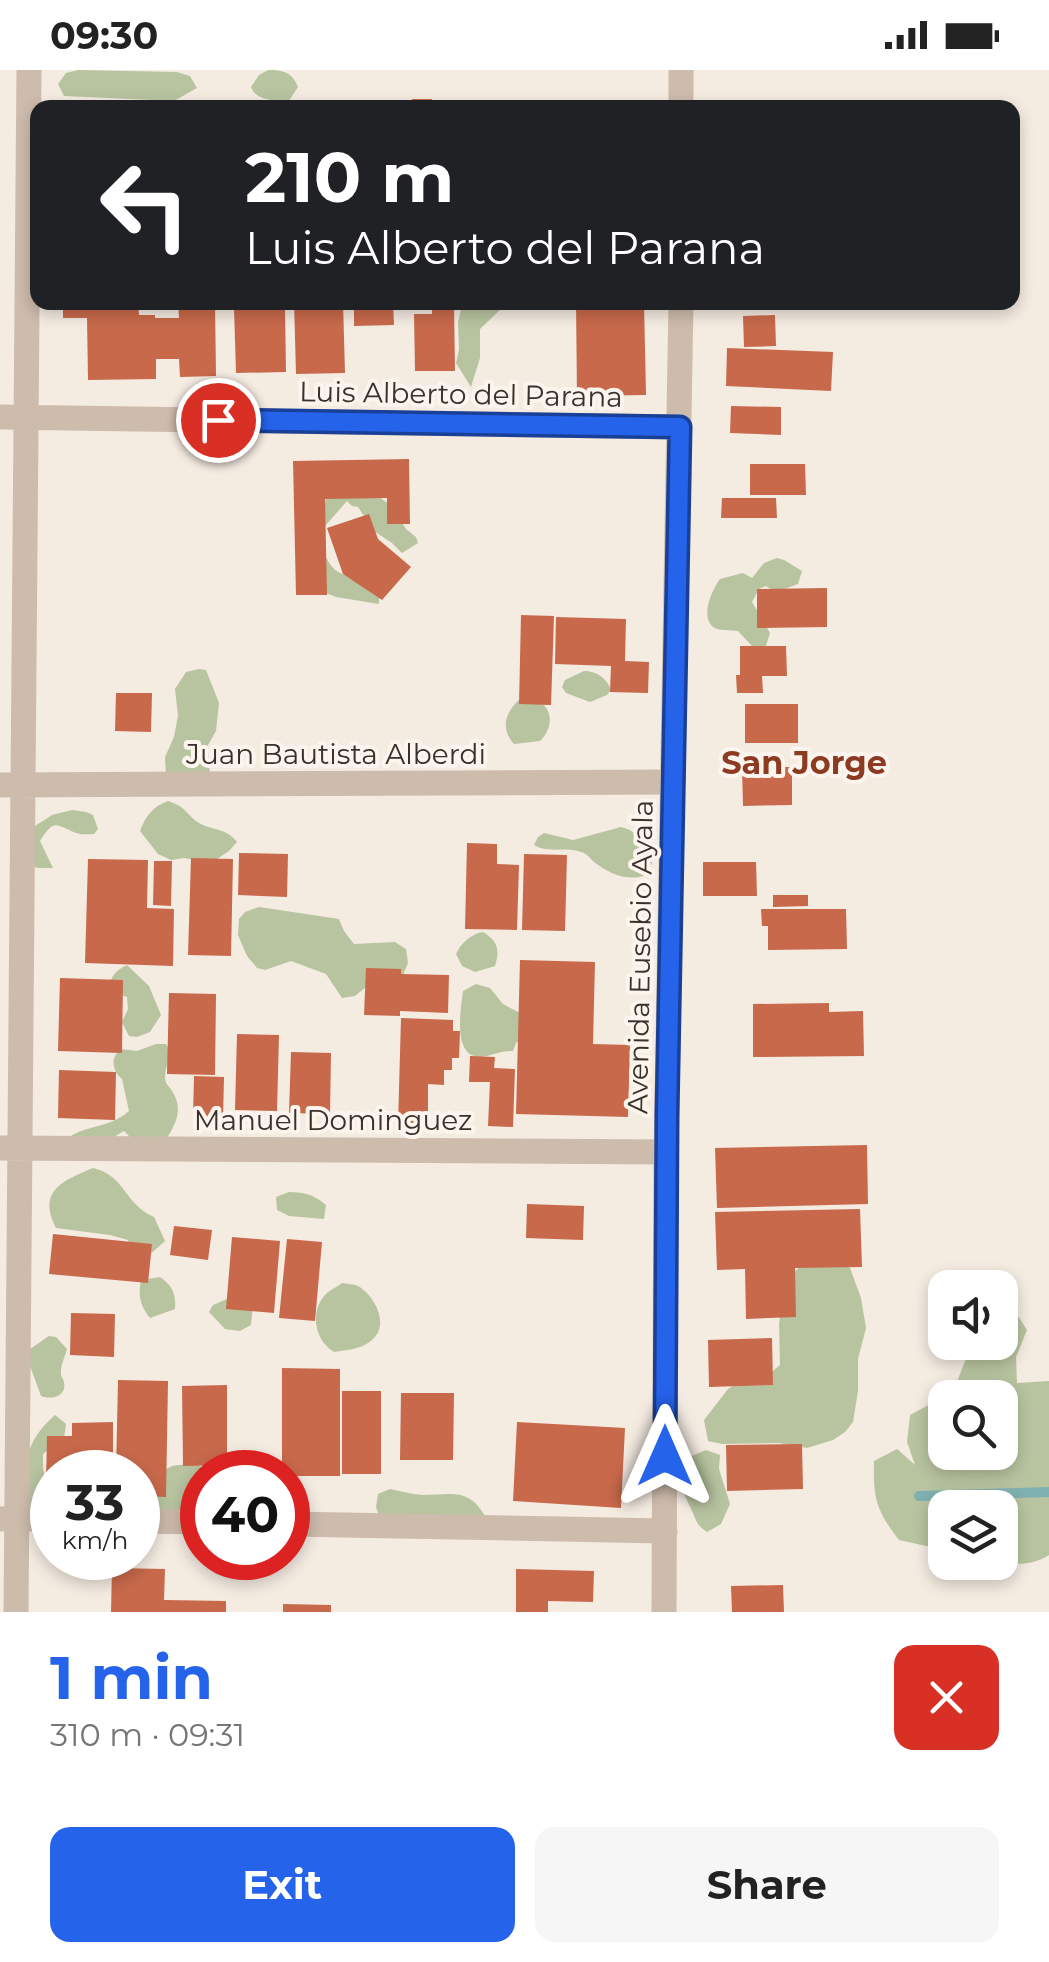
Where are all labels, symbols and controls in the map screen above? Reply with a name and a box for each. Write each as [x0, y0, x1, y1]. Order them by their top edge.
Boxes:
text: 09:30 [50, 12, 158, 59]
text: 210 m [245, 134, 455, 220]
icon: left [80, 140, 210, 270]
text: Luis Alberto del Parana [245, 220, 765, 275]
street label: Luis Alberto del Parana [299, 374, 623, 414]
pin [176, 378, 261, 463]
icon: arrive [191, 393, 246, 448]
street label: Juan Bautista Alberdi [185, 737, 486, 771]
district label: San Jorge [721, 743, 887, 782]
street label: Avenida Eusebio Ayala [620, 800, 660, 1114]
street label: Manuel Dominguez [194, 1103, 472, 1137]
map controls [928, 1270, 1018, 1580]
button: sound [928, 1270, 1018, 1360]
button: search [928, 1380, 1018, 1470]
position arrow [613, 1404, 717, 1508]
speed limit sign: 40 [180, 1450, 310, 1580]
text: 33 [66, 1472, 124, 1533]
button: layers [928, 1490, 1018, 1580]
text: km/h [62, 1525, 128, 1555]
text: 1 min [50, 1641, 213, 1714]
button: close [894, 1645, 999, 1750]
text: 310 m · 09:31 [50, 1715, 245, 1754]
button: Exit [50, 1827, 515, 1942]
button: Share [535, 1827, 999, 1942]

